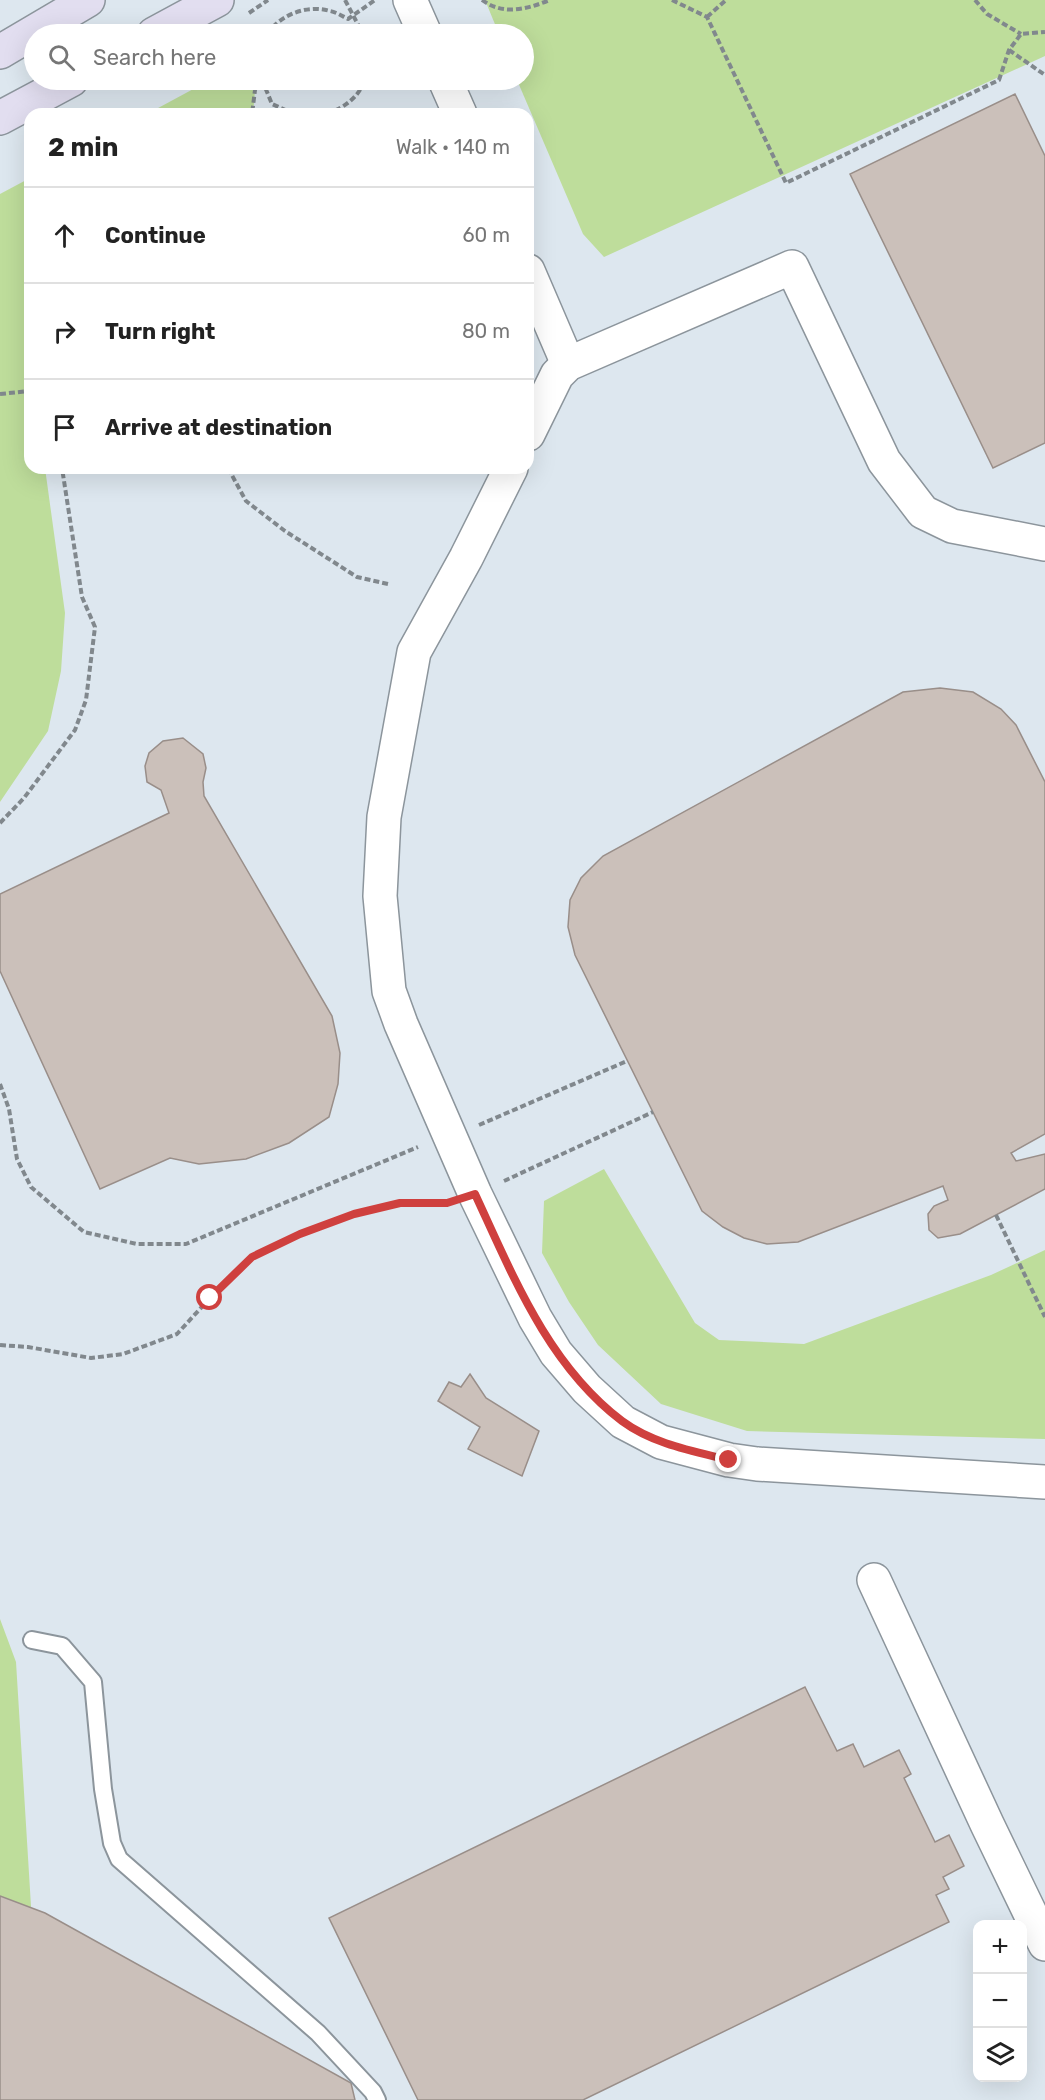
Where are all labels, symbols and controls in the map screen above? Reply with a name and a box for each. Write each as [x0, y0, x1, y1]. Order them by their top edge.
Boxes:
search box [24, 24, 534, 90]
icon: search [45, 41, 78, 74]
text: Search here [93, 44, 216, 71]
text: 2 min [48, 132, 118, 163]
text: Walk · 140 m [396, 135, 510, 159]
icon: ahead [48, 219, 81, 252]
text: Continue [105, 222, 206, 249]
text: 60 m [463, 223, 510, 247]
icon: right [48, 315, 81, 348]
text: Turn right [105, 318, 215, 345]
text: 80 m [462, 319, 510, 343]
icon: arrive [48, 411, 81, 444]
text: Arrive at destination [105, 414, 332, 441]
route start [196, 1284, 222, 1310]
route end [715, 1446, 741, 1472]
map controls [973, 1920, 1027, 2082]
button: + [973, 1920, 1027, 1974]
button: − [973, 1974, 1027, 2028]
button: layers [973, 2028, 1027, 2082]

